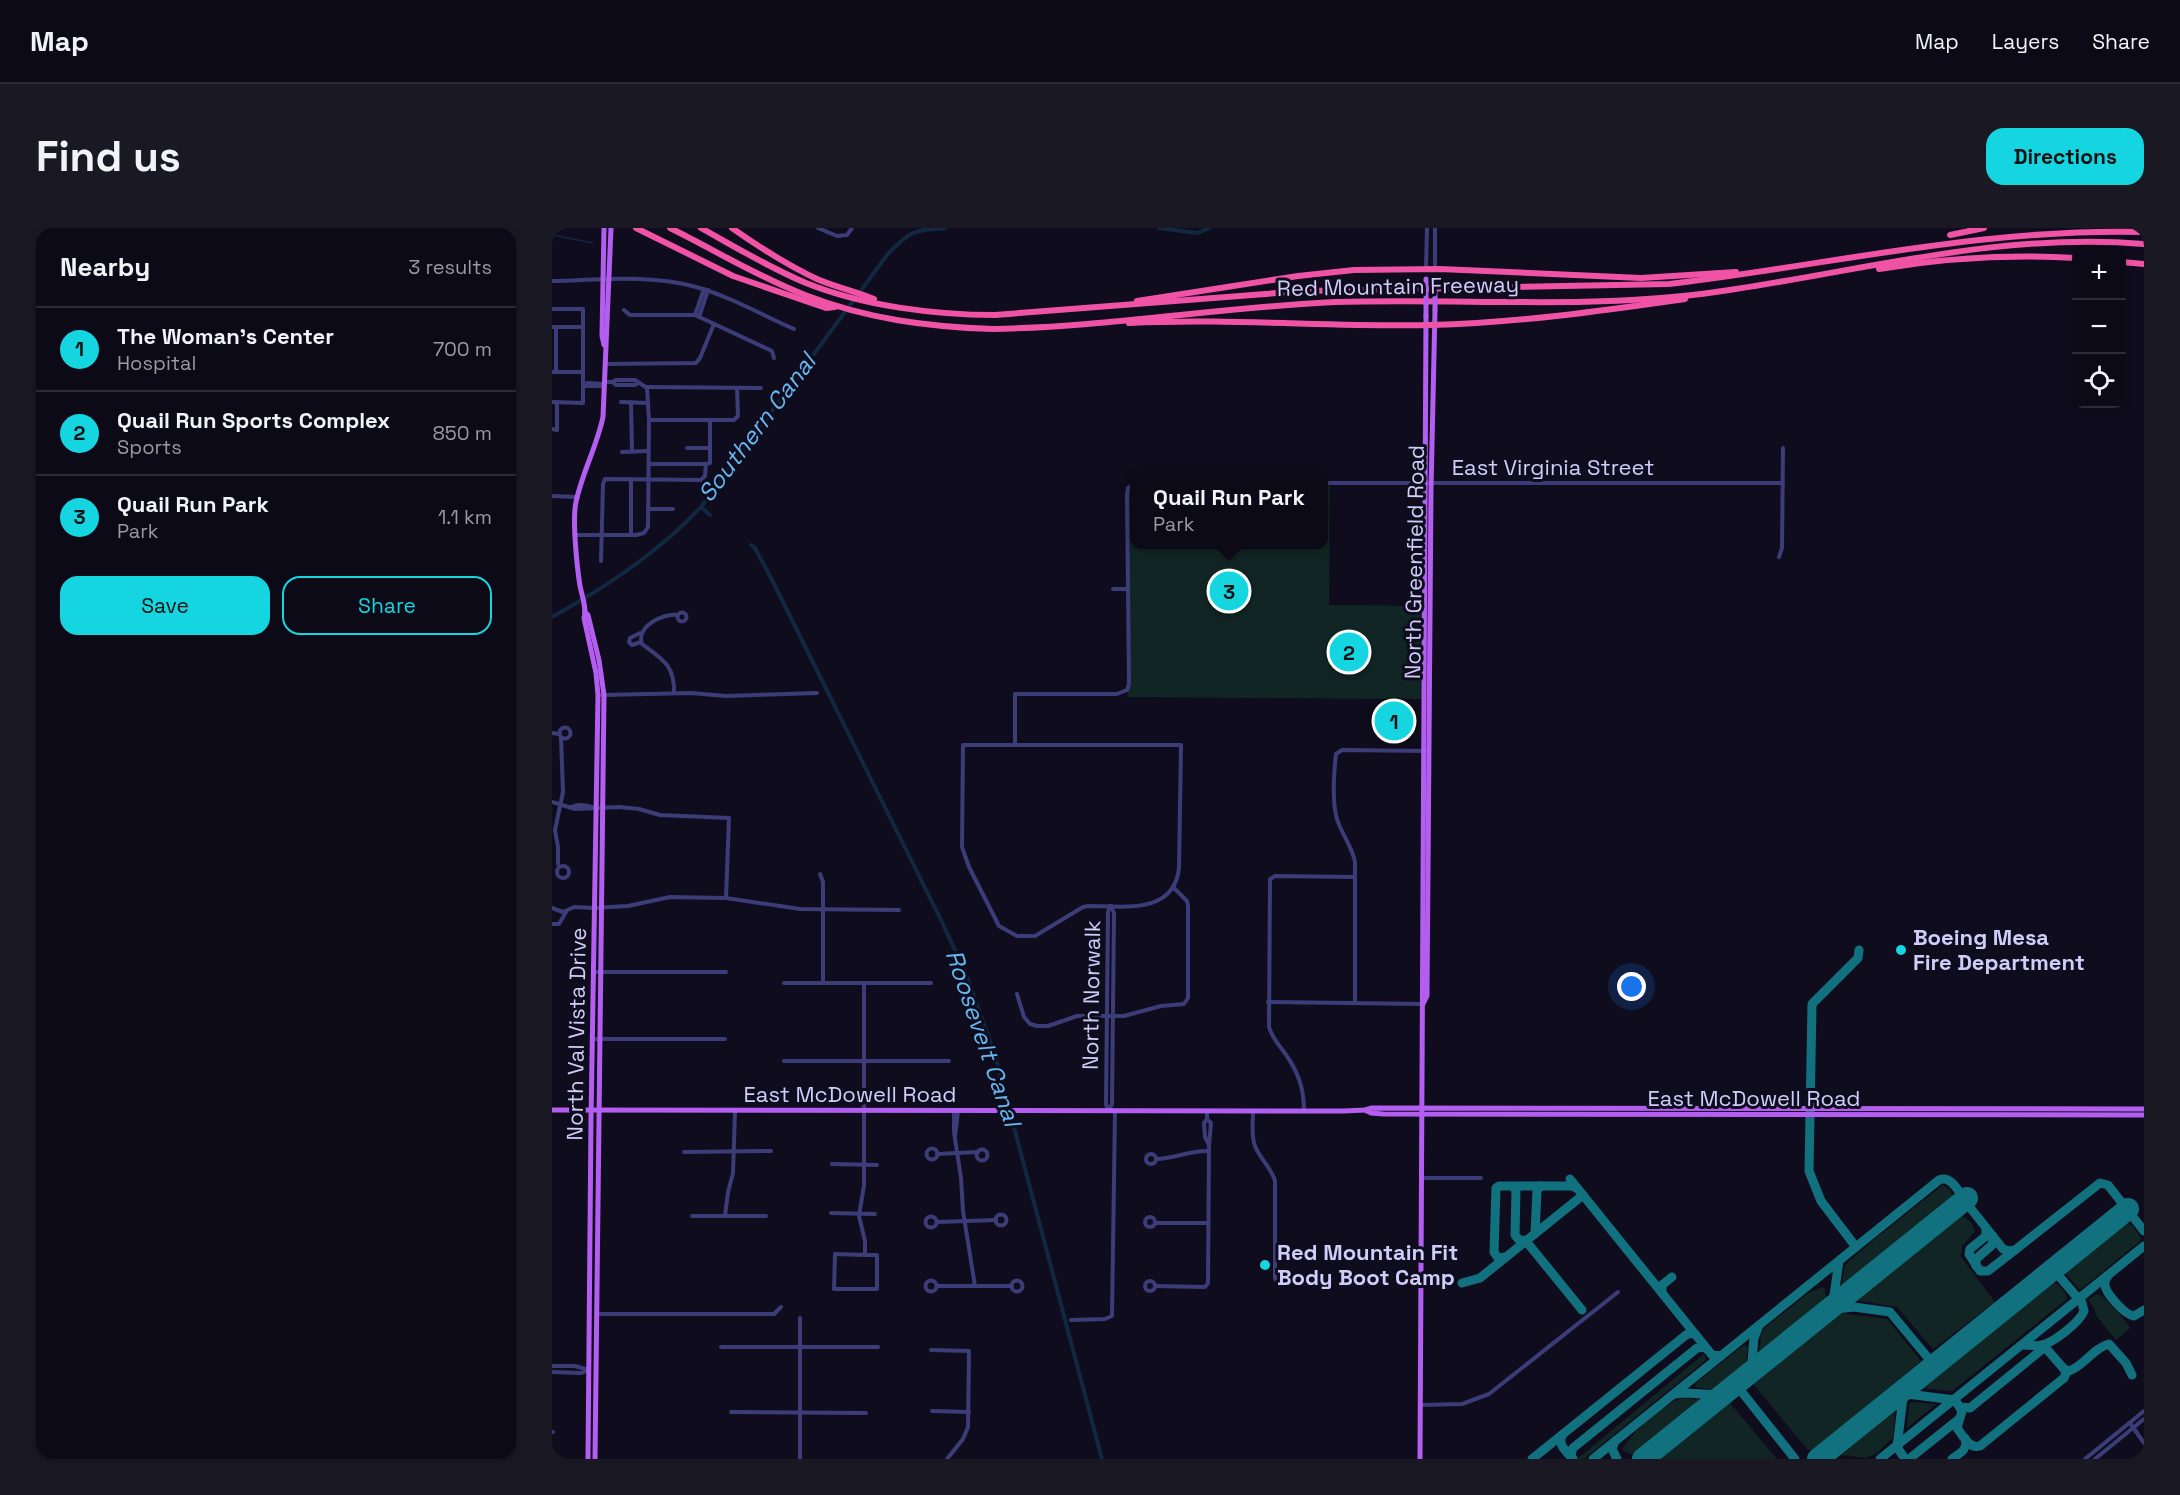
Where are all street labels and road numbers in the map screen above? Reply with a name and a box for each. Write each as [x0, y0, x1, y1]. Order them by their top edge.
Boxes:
street label: Red Mountain Freeway [1277, 270, 1519, 302]
street label: North Greenfield Road [1398, 445, 1430, 679]
street label: East Virginia Street [1452, 453, 1654, 481]
street label: North Norwalk [1076, 920, 1106, 1070]
street label: North Val Vista Drive [560, 927, 592, 1141]
street label: East McDowell Road [743, 1080, 957, 1108]
street label: East McDowell Road [1647, 1084, 1861, 1112]

